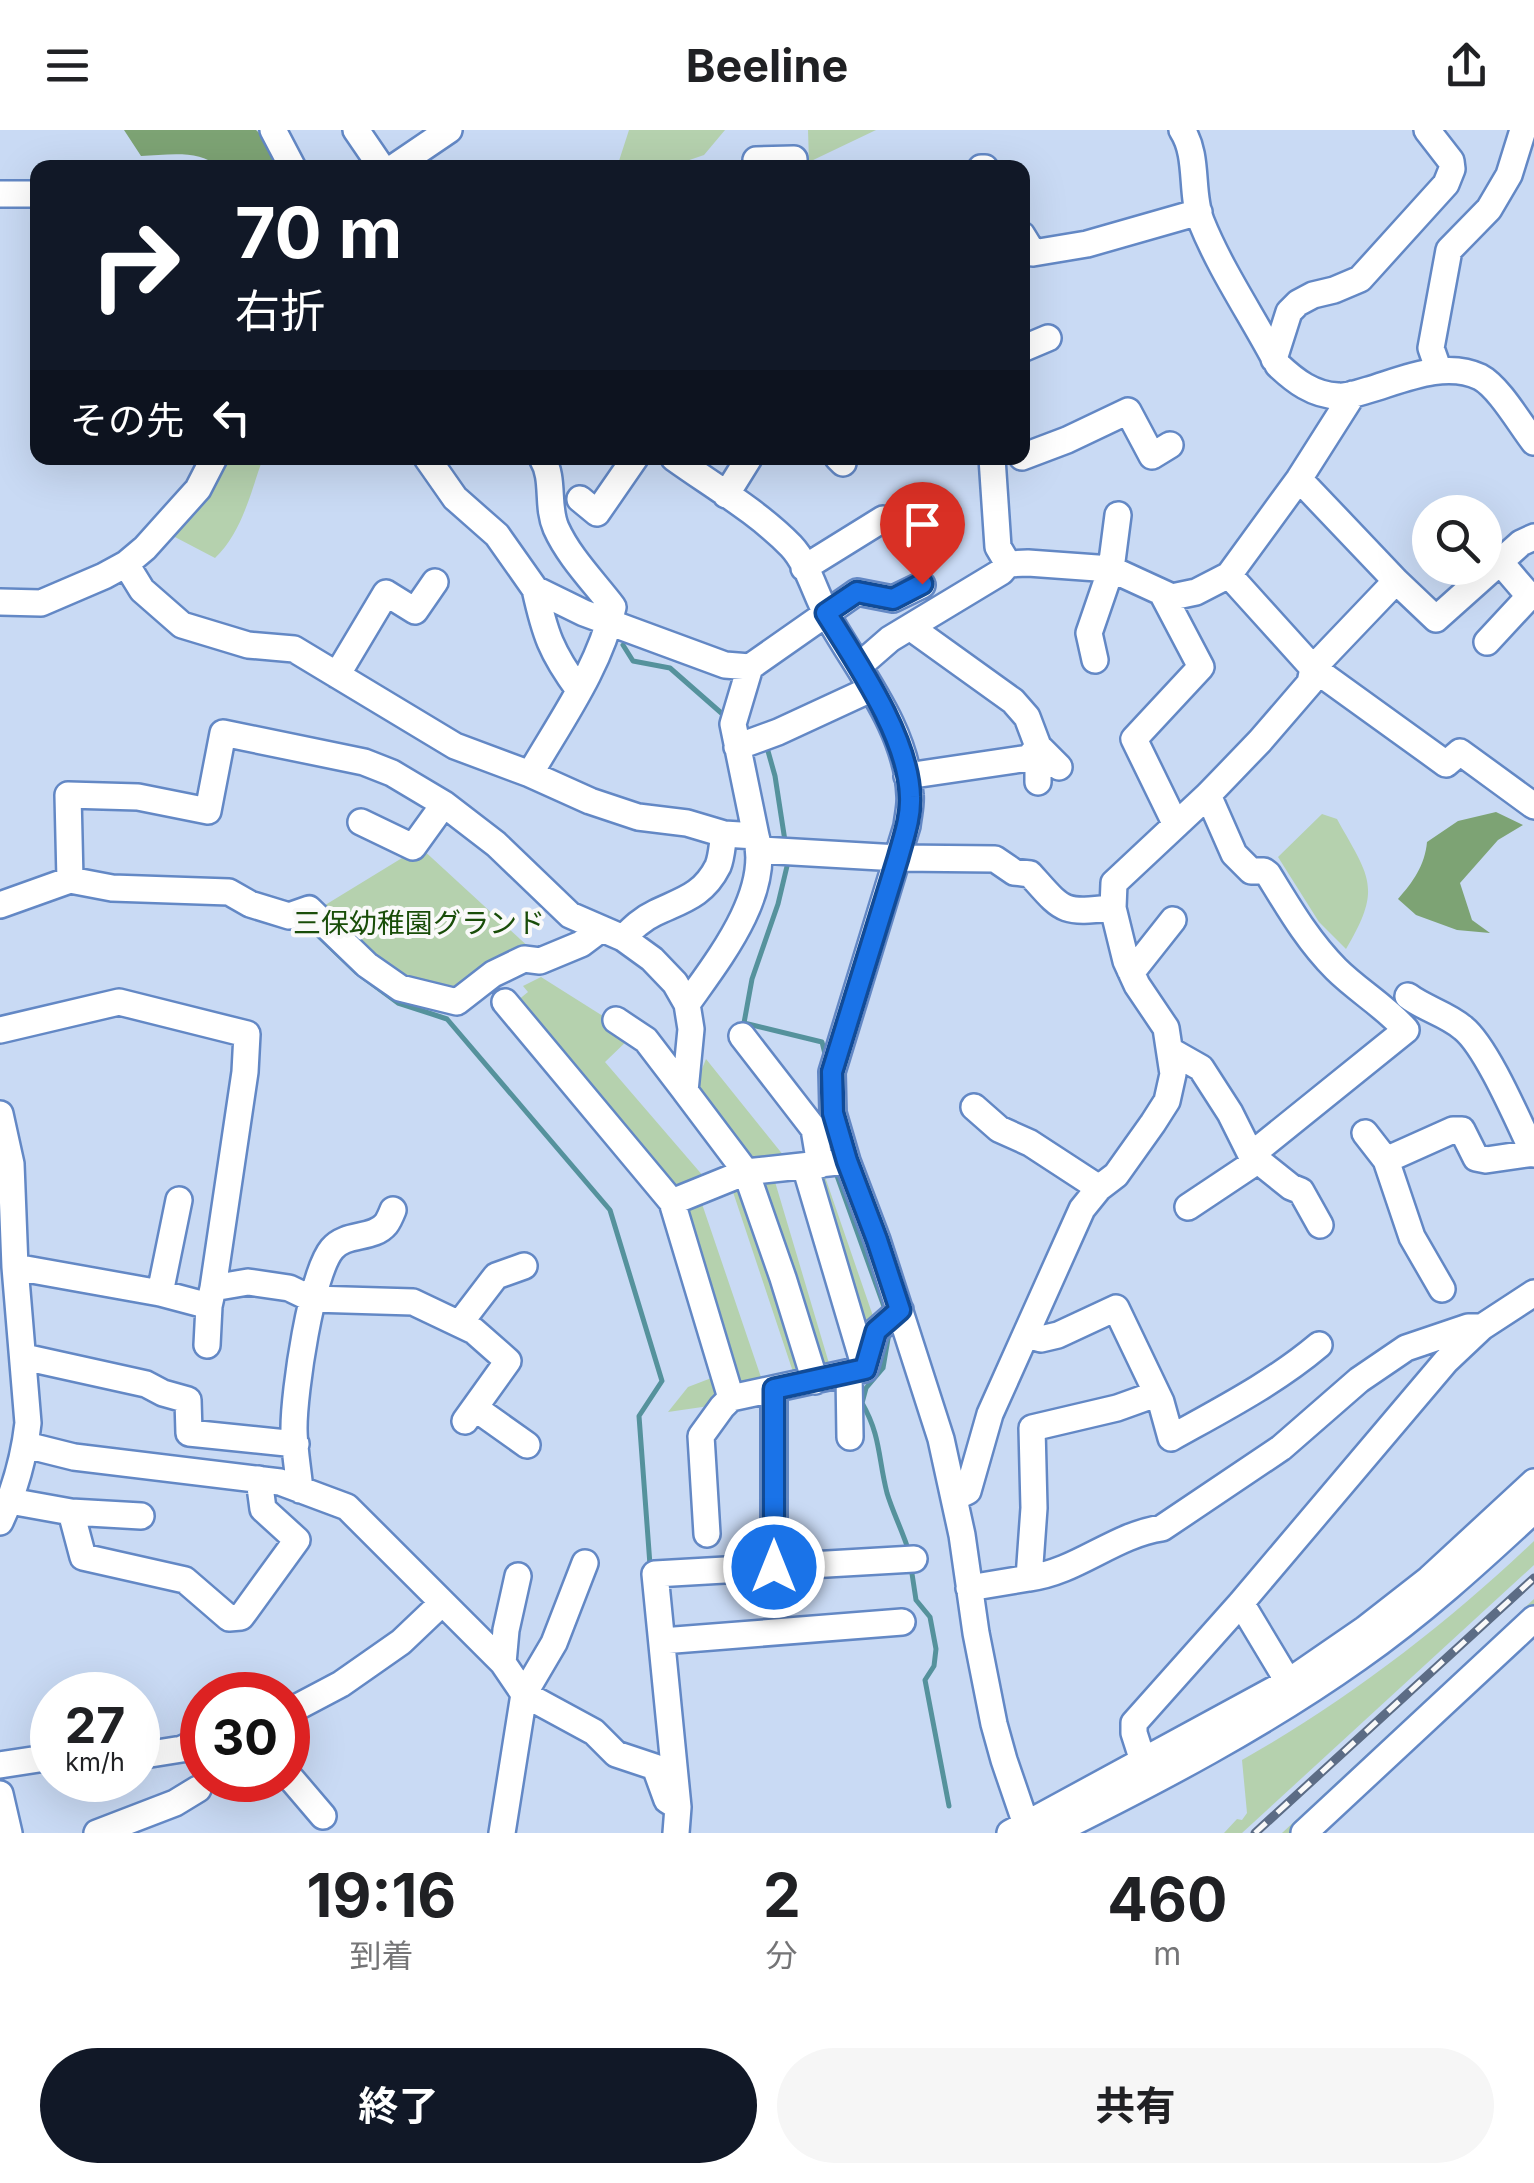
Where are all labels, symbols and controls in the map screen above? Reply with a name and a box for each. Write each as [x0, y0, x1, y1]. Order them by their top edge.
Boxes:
icon: menu [40, 38, 95, 93]
text: Beeline [686, 38, 848, 93]
icon: share [1439, 38, 1494, 93]
text: 70 m [235, 190, 402, 275]
icon: right [70, 200, 200, 330]
text: 右折 [235, 283, 325, 338]
icon: left [204, 390, 259, 445]
text: その先 [70, 397, 184, 443]
pin [880, 482, 965, 585]
map controls [1412, 495, 1502, 585]
button: search [1412, 495, 1502, 585]
icon: arrive [895, 497, 950, 552]
park label: 三保幼稚園グランド [293, 906, 545, 940]
position arrow [722, 1515, 826, 1619]
speed limit sign: 30 [180, 1672, 310, 1802]
text: 27 [65, 1695, 125, 1755]
text: km/h [65, 1747, 125, 1777]
text: 19:16 [307, 1859, 456, 1931]
text: 2 [763, 1859, 801, 1931]
text: 460 [1107, 1863, 1227, 1935]
text: m [1153, 1934, 1181, 1973]
text: 到着 [349, 1936, 413, 1975]
text: 分 [766, 1936, 798, 1975]
button: 終了 [40, 2048, 757, 2163]
button: 共有 [777, 2048, 1494, 2163]

